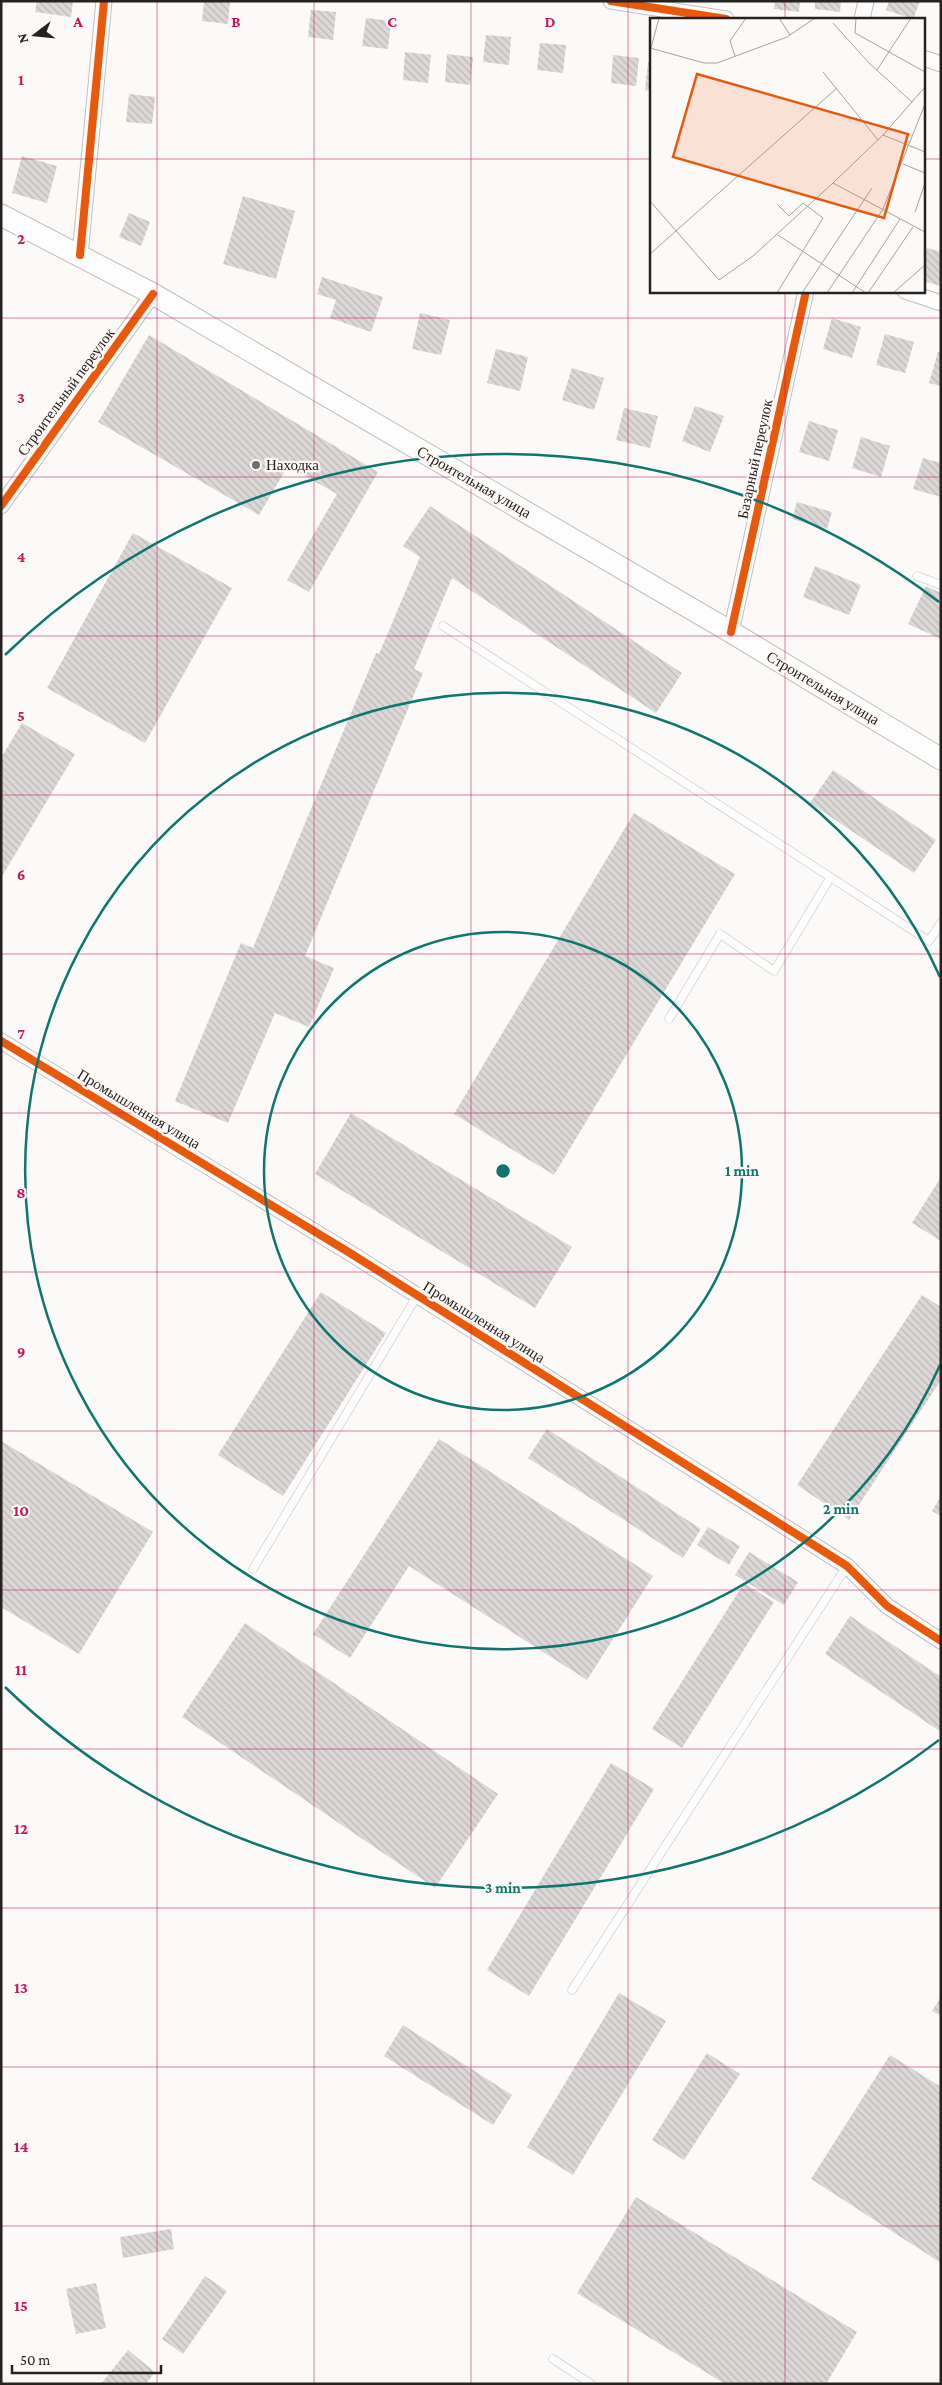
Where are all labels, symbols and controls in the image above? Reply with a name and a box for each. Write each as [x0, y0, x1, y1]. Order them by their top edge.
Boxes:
north arrow [10, 10, 60, 60]
text: A [72, 13, 83, 30]
text: B [231, 13, 241, 30]
text: C [387, 13, 397, 30]
text: D [544, 13, 556, 30]
inset map [650, 18, 924, 292]
text: N [13, 31, 32, 45]
text: 1 [18, 71, 24, 88]
text: 2 [17, 230, 25, 247]
street label: Строительный переулок [14, 325, 118, 459]
text: 3 [17, 389, 25, 406]
street label: Базарный переулок [735, 397, 776, 520]
street label: Строительная улица [414, 443, 534, 521]
place label: Находка [266, 457, 319, 473]
marker: Находка [250, 459, 262, 471]
text: 4 [17, 548, 26, 565]
street label: Строительная улица [764, 648, 883, 728]
text: 5 [17, 707, 25, 724]
text: 6 [17, 866, 25, 883]
text: 7 [17, 1025, 25, 1042]
street label: Промышленная улица [75, 1066, 204, 1152]
centre of rings [494, 1162, 512, 1180]
text: 1 min [725, 1163, 759, 1179]
text: 8 [16, 1184, 26, 1201]
street label: Промышленная улица [420, 1278, 548, 1366]
text: 9 [17, 1343, 25, 1360]
text: 2 min [823, 1501, 859, 1517]
text: 10 [13, 1502, 29, 1519]
text: 11 [15, 1661, 27, 1678]
text: 12 [14, 1820, 28, 1837]
text: 3 min [485, 1880, 521, 1896]
text: 13 [14, 1979, 28, 1996]
text: 14 [14, 2138, 29, 2155]
text: 15 [14, 2297, 28, 2314]
scale bar [12, 2342, 161, 2374]
text: 50 m [20, 2352, 50, 2368]

